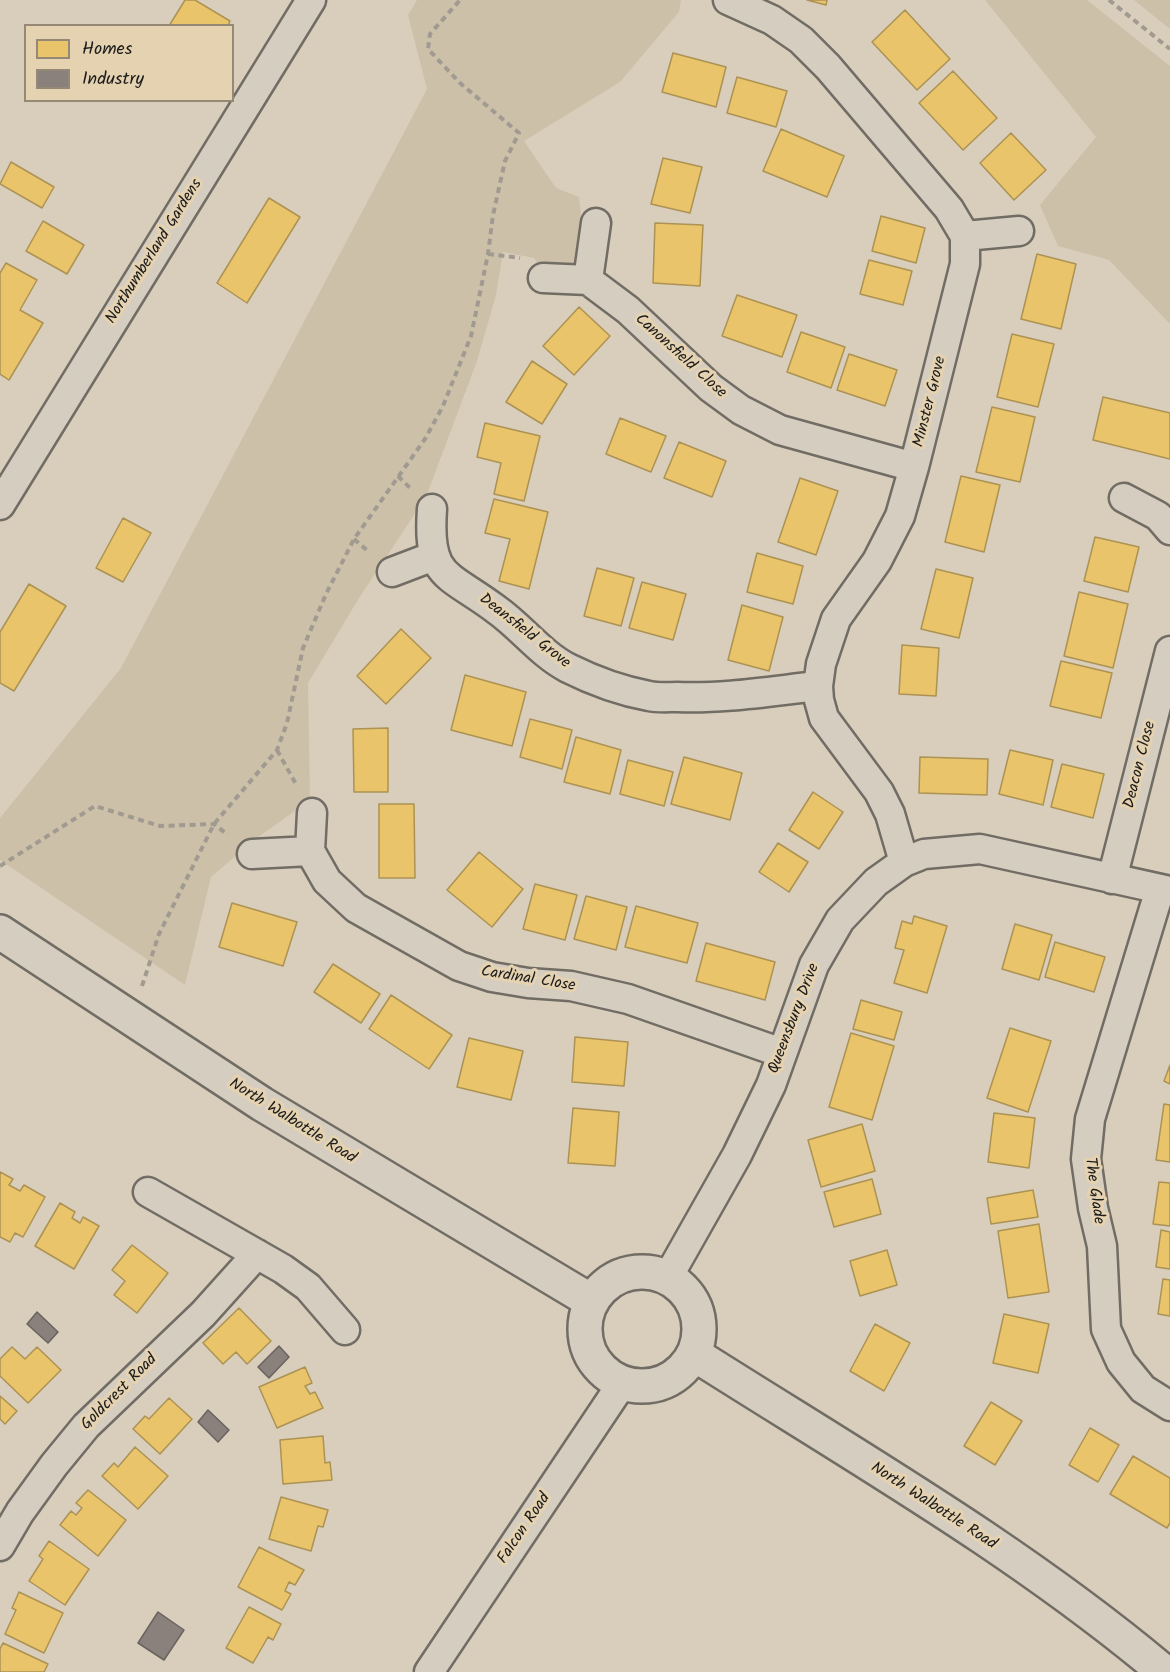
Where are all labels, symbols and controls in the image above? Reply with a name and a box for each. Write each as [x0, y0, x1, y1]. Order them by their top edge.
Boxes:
legend [24, 24, 234, 102]
text: Homes [82, 35, 132, 64]
text: Industry [82, 65, 144, 94]
street label: Northumberland Gardens [103, 176, 207, 328]
street label: Canonsfield Close [630, 311, 730, 403]
street label: Minster Grove [910, 354, 952, 450]
street label: Deansfield Grove [475, 590, 573, 674]
street label: Deacon Close [1121, 719, 1161, 811]
street label: Queensbury Drive [765, 961, 825, 1077]
street label: Cardinal Close [479, 963, 577, 997]
street label: North Walbottle Road [225, 1075, 359, 1169]
street label: The Glade [1079, 1156, 1107, 1226]
street label: Goldcrest Road [78, 1351, 162, 1435]
street label: North Walbottle Road [866, 1459, 1000, 1555]
street label: Falcon Road [494, 1490, 556, 1568]

